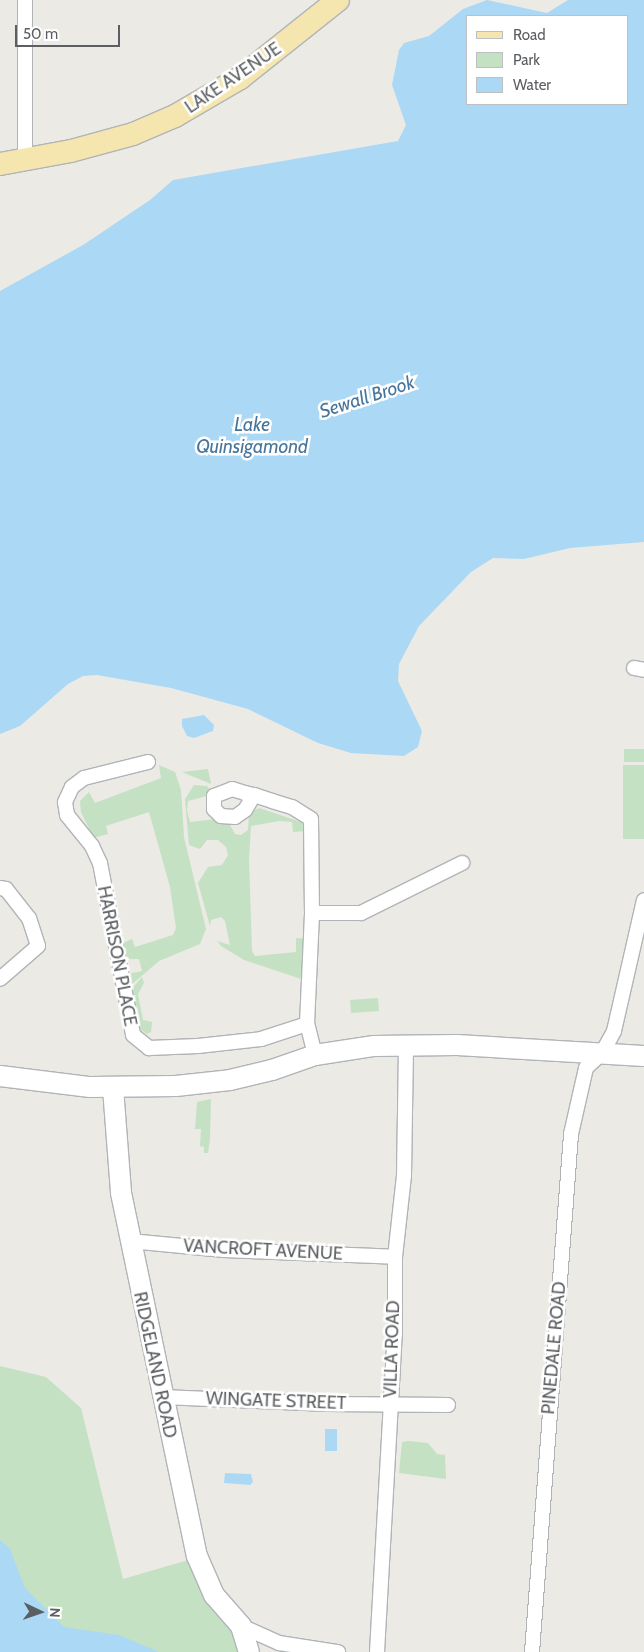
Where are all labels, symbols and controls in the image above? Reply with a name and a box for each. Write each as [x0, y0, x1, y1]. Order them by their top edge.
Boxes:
scale bar [18, 15, 122, 47]
legend [467, 15, 629, 105]
text: 50 m [23, 25, 58, 43]
text: Road [513, 26, 546, 44]
street label: LAKE AVENUE [181, 38, 285, 118]
text: Park [513, 51, 540, 69]
text: Water [513, 76, 551, 94]
water label: Sewall Brook [317, 371, 417, 423]
water label: Lake Quinsigamond [196, 414, 308, 458]
street label: HARRISON PLACE [93, 884, 141, 1028]
street label: VANCROFT AVENUE [183, 1235, 343, 1265]
street label: PINEDALE ROAD [537, 1281, 571, 1415]
street label: RIDGELAND ROAD [129, 1290, 181, 1440]
street label: VILLA ROAD [380, 1300, 404, 1398]
street label: WINGATE STREET [205, 1388, 347, 1414]
north arrow [15, 1587, 65, 1637]
text: N [46, 1607, 64, 1618]

